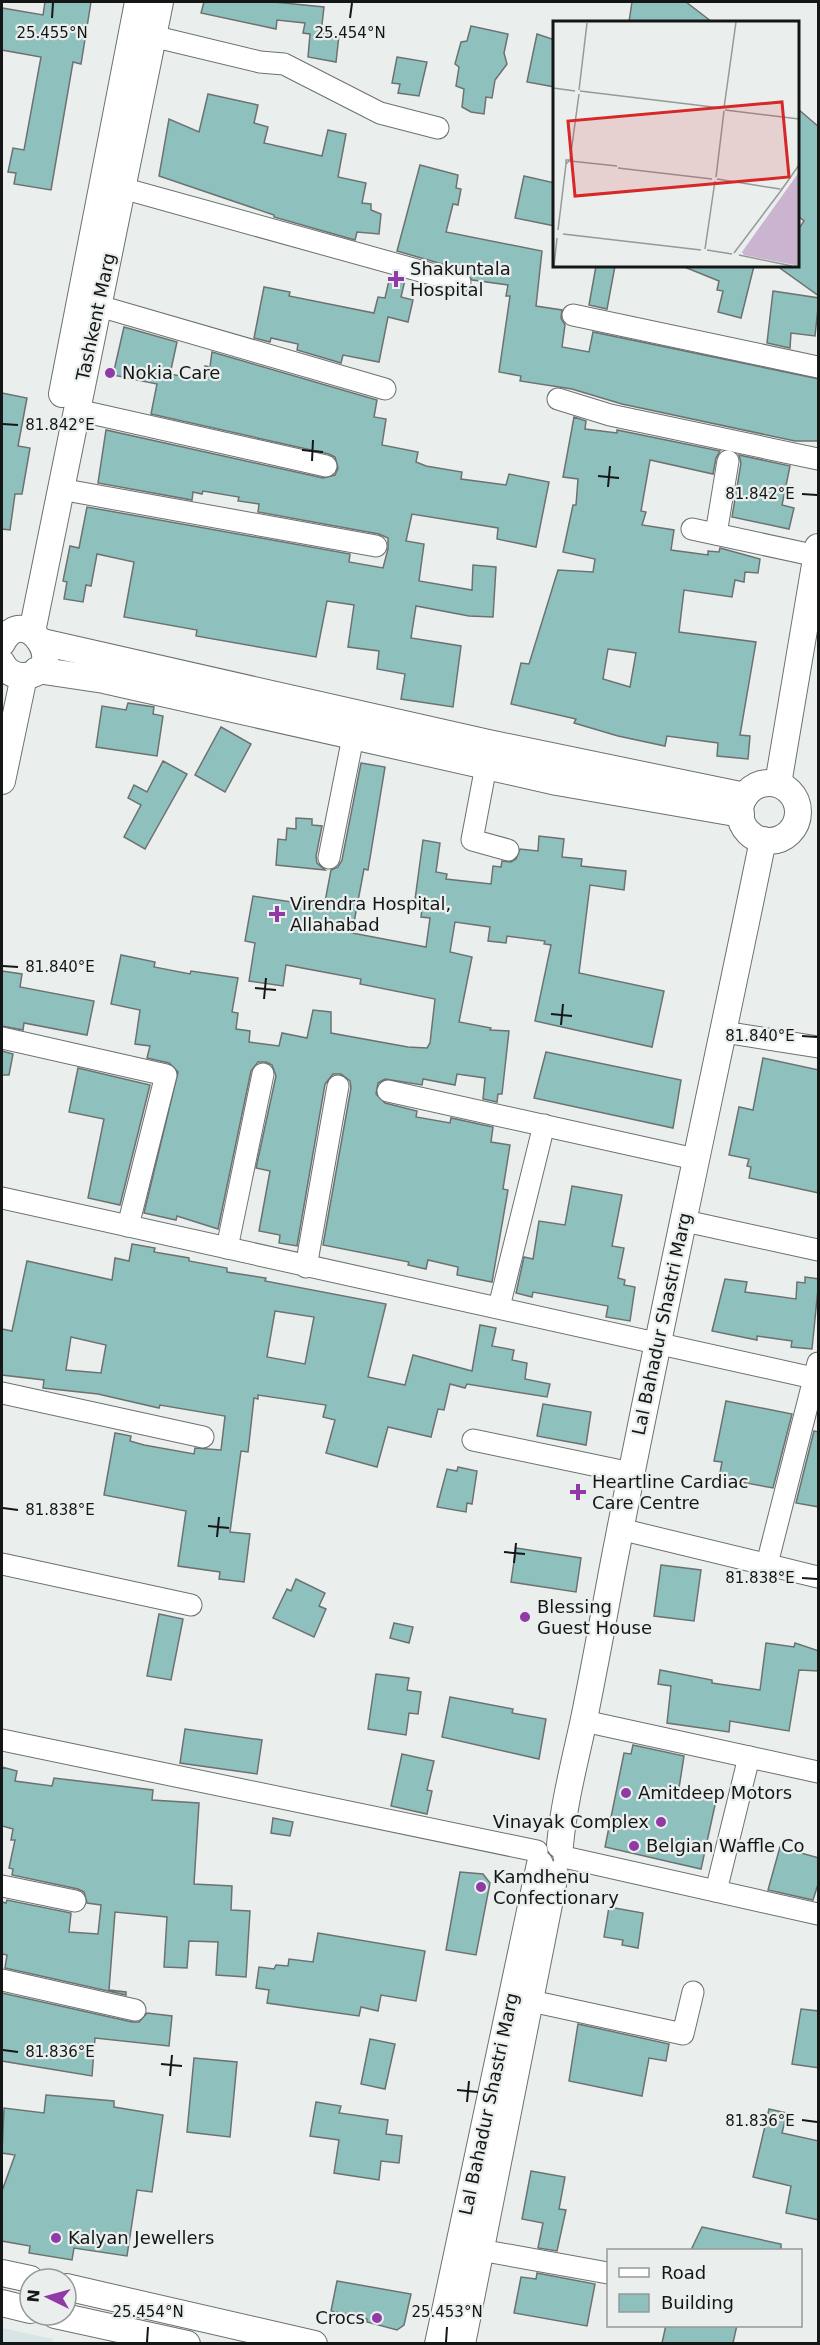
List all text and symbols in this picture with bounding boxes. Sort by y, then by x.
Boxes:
inset map [553,21,799,267]
text: 25.455°N [16,24,88,42]
text: 25.454°N [314,24,386,42]
street label: Tashkent Marg [72,251,119,384]
place label: Shakuntala Hospital [410,258,511,300]
marker: Shakuntala Hospital [387,270,405,288]
place label: Nokia Care [122,362,220,383]
marker: Nokia Care [103,366,117,380]
text: 81.842°E [25,416,95,434]
text: 81.842°E [725,485,795,503]
place label: Virendra Hospital, Allahabad [290,893,451,935]
marker: Virendra Hospital, Allahabad [268,905,286,923]
text: 81.840°E [25,958,95,976]
text: 81.840°E [725,1027,795,1045]
street label: Lal Bahadur Shastri Marg [628,1211,695,1437]
place label: Heartline Cardiac Care Centre [592,1471,748,1513]
marker: Heartline Cardiac Care Centre [569,1483,587,1501]
text: 81.838°E [25,1501,95,1519]
text: 81.838°E [725,1569,795,1587]
place label: Blessing Guest House [537,1596,652,1638]
marker: Blessing Guest House [518,1610,532,1624]
place label: Amitdeep Motors [638,1782,792,1803]
marker: Amitdeep Motors [619,1786,633,1800]
place label: Vinayak Complex [493,1811,649,1832]
marker: Vinayak Complex [654,1815,668,1829]
place label: Belgian Waffle Co [646,1835,804,1856]
marker: Belgian Waffle Co [627,1839,641,1853]
place label: Kamdhenu Confectionary [493,1866,619,1908]
marker: Kamdhenu Confectionary [474,1880,488,1894]
street label: Lal Bahadur Shastri Marg [455,1991,522,2217]
text: 81.836°E [25,2043,95,2061]
text: 81.836°E [725,2112,795,2130]
place label: Kalyan Jewellers [68,2227,214,2248]
marker: Kalyan Jewellers [49,2231,63,2245]
legend [607,2249,802,2327]
text: Road [661,2262,706,2283]
north arrow [18,2267,78,2327]
text: N [24,2288,44,2303]
text: Building [661,2292,734,2313]
text: 25.454°N [112,2303,184,2321]
text: 25.453°N [411,2303,483,2321]
place label: Crocs [315,2307,365,2328]
marker: Crocs [370,2311,384,2325]

